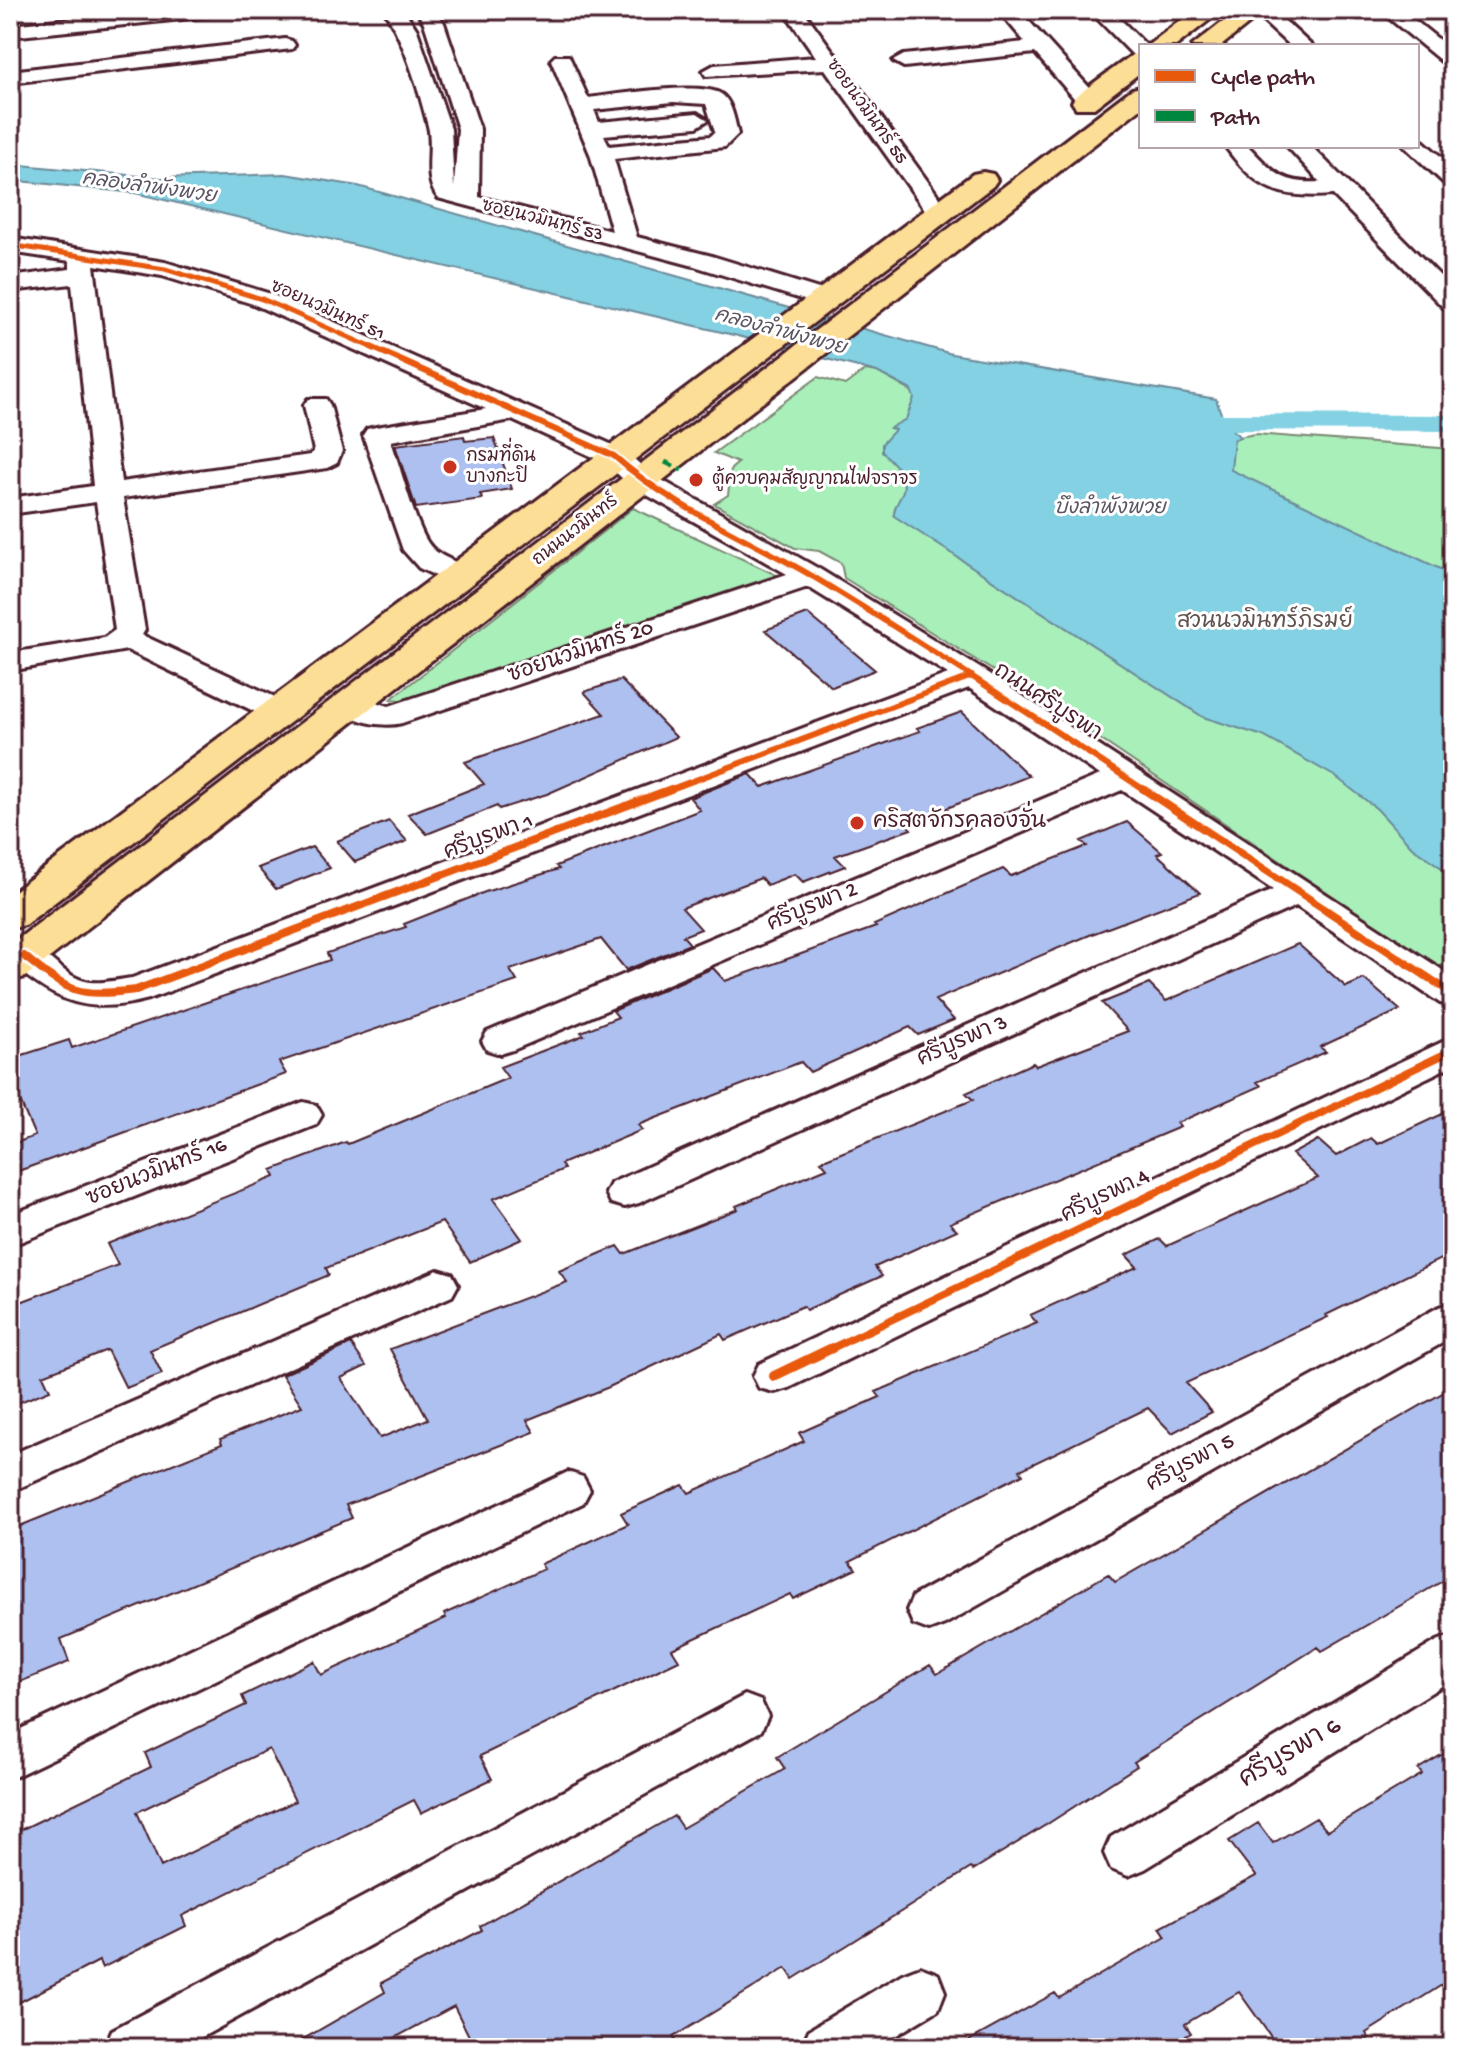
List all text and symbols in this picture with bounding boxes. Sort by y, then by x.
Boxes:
legend [1139,44,1419,148]
street label: ซอยนวมินทร์ 55 [821,52,915,169]
text: Cycle path [1211,65,1315,94]
text: Path [1210,105,1260,134]
water label: คลองลำพังพวย [81,164,220,210]
street label: ซอยนวมินทร์ 53 [479,191,606,246]
street label: ซอยนวมินทร์ 51 [267,272,389,346]
water label: คลองลำพังพวย [712,301,851,362]
place label: กรมที่ดิน บางกะปิ [466,437,536,489]
marker: กรมที่ดิน บางกะปิ [441,458,459,476]
place label: ตู้ควบคุมสัญญาณไฟจราจร [712,465,918,492]
marker: ตู้ควบคุมสัญญาณไฟจราจร [687,471,705,489]
street label: ถนนนวมินทร์ [526,487,624,571]
water label: บึงลำพังพวย [1054,494,1168,521]
park label: สวนนวมินทร์ภิรมย์ [1177,605,1353,636]
street label: ซอยนวมินทร์ 20 [503,611,657,690]
street label: ถนนศรีบูรพา [988,655,1108,748]
place label: คริสตจักรคลองจั่น [873,800,1047,836]
street label: ศรีบูรพา 1 [439,805,537,867]
marker: คริสตจักรคลองจั่น [848,814,866,832]
street label: ศรีบูรพา 2 [762,874,862,939]
street label: ศรีบูรพา 3 [912,1007,1012,1073]
street label: ซอยนวมินทร์ 16 [81,1128,232,1213]
street label: ศรีบูรพา 4 [1056,1161,1155,1230]
street label: ศรีบูรพา 5 [1141,1426,1239,1499]
street label: ศรีบูรพา 6 [1233,1709,1348,1796]

